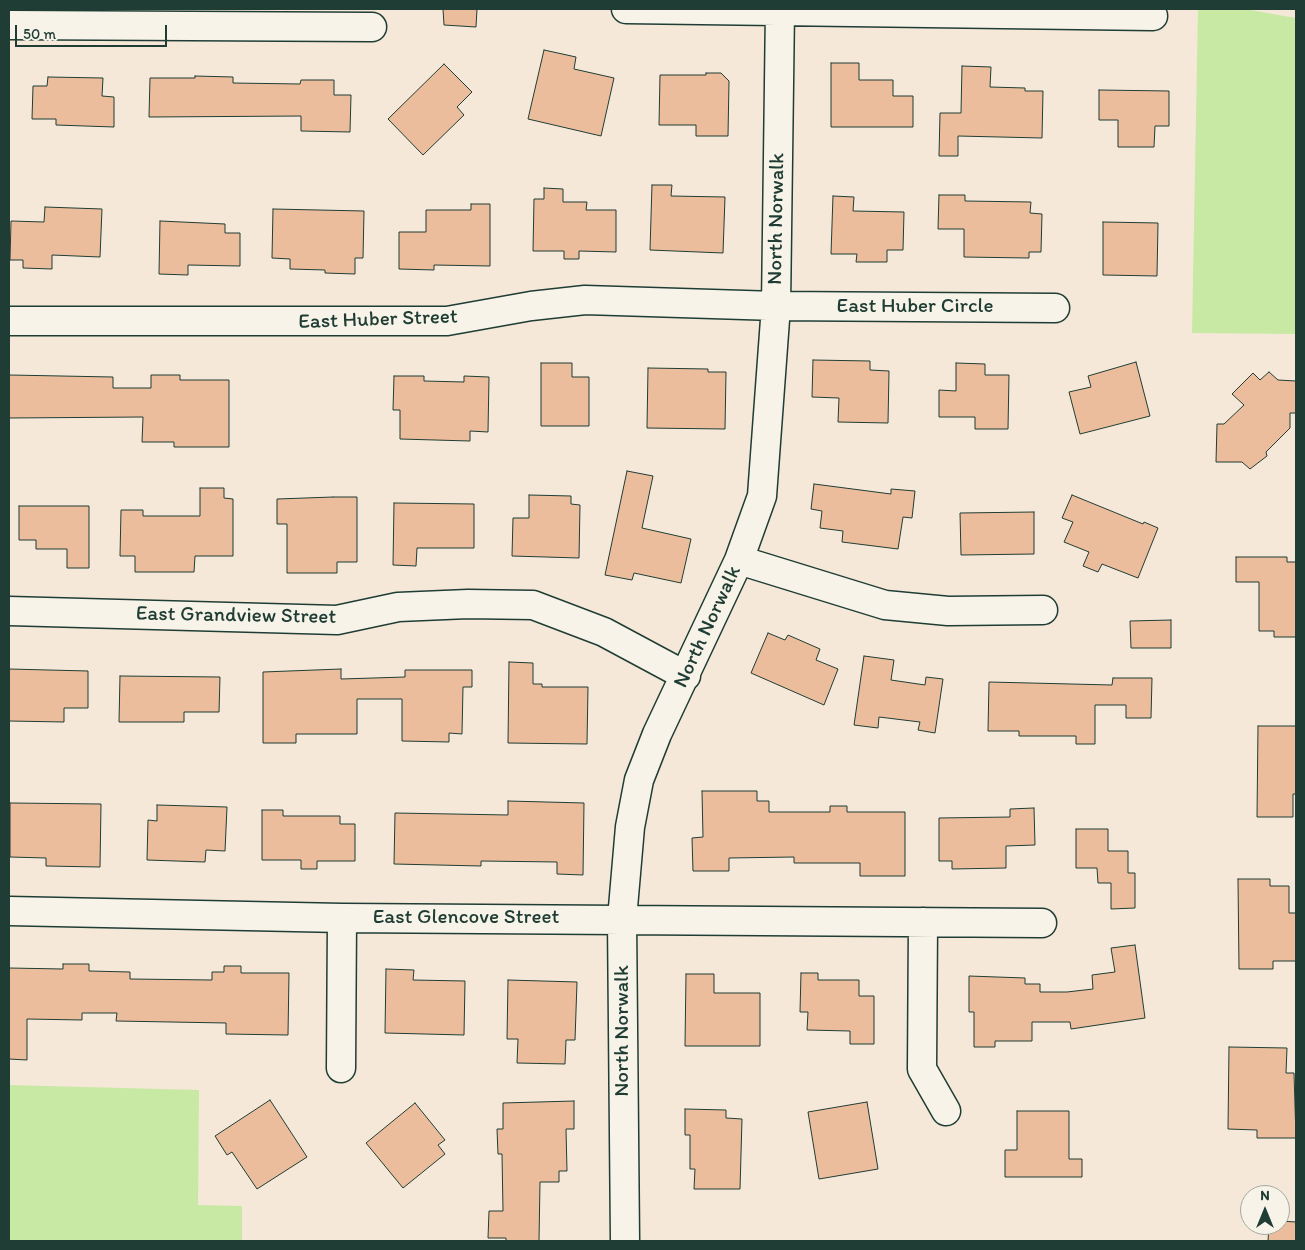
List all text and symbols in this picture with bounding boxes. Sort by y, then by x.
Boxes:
scale bar [18,15,170,47]
text: 50 m [23,25,56,43]
street label: North Norwalk [763,153,791,285]
street label: East Huber Circle [837,294,993,320]
street label: East Huber Street [298,305,458,335]
street label: North Norwalk [669,562,747,692]
street label: East Grandview Street [135,602,337,630]
street label: East Glencove Street [373,905,559,931]
street label: North Norwalk [610,965,636,1097]
north arrow [1240,1185,1290,1235]
text: N [1260,1187,1270,1204]

